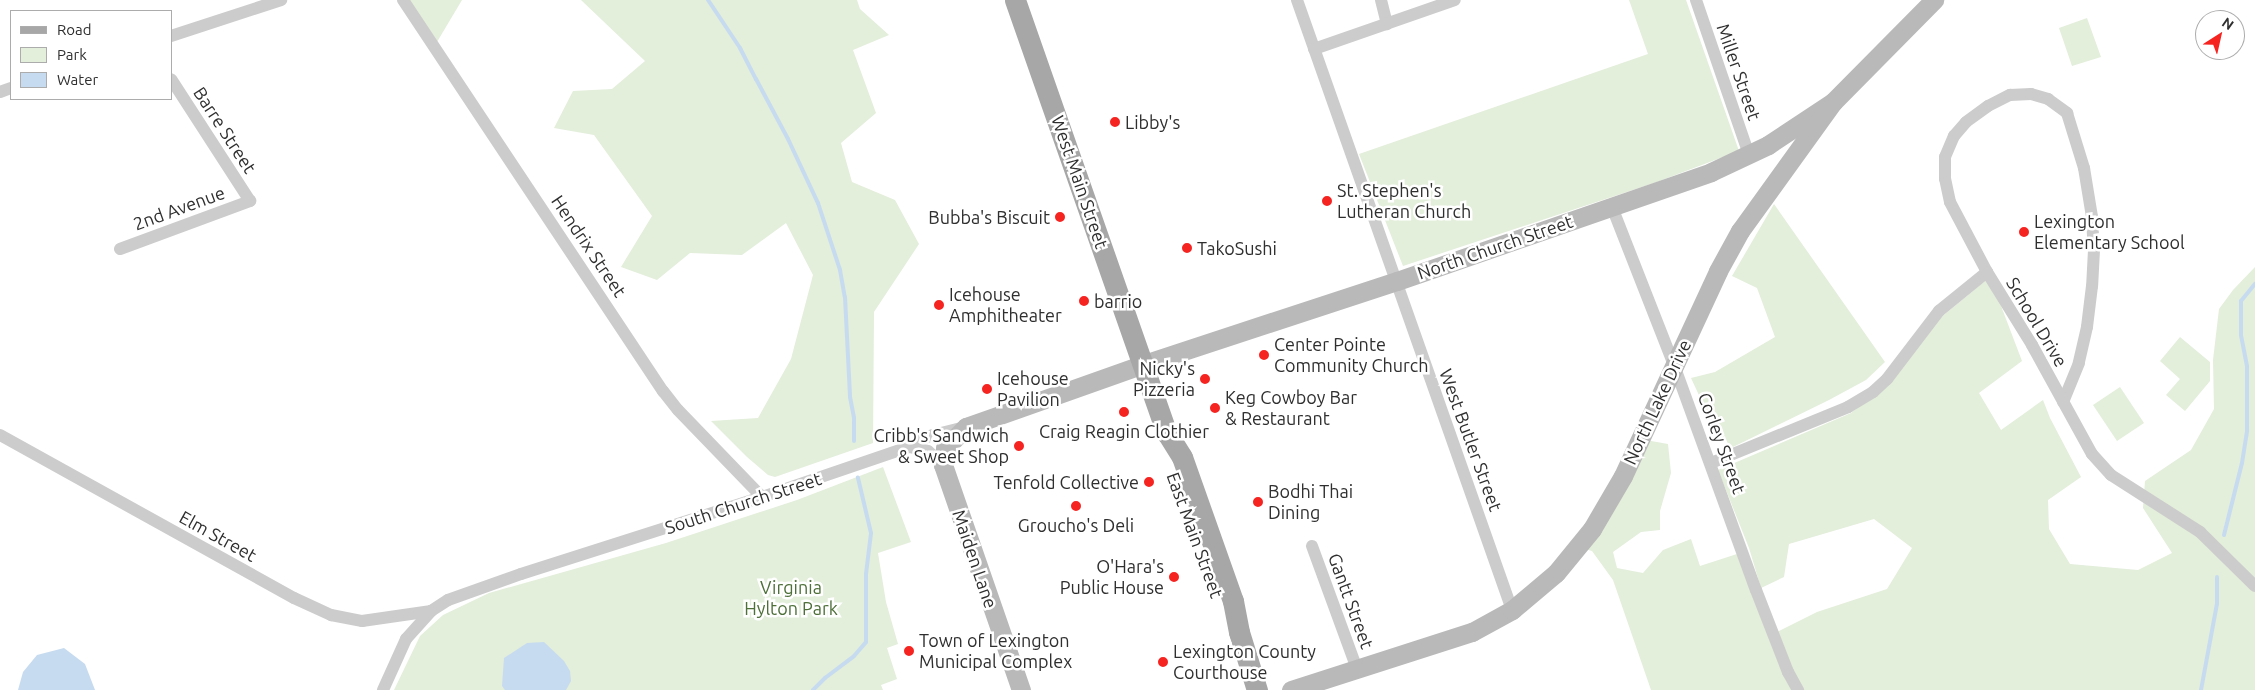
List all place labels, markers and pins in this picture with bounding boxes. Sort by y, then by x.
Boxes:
place label: Libby's [1125,111,1180,133]
marker: Libby's [1109,116,1121,128]
place label: St. Stephen's Lutheran Church [1337,180,1471,222]
marker: St. Stephen's Lutheran Church [1321,195,1333,207]
place label: Bubba's Biscuit [928,206,1050,228]
marker: Bubba's Biscuit [1054,211,1066,223]
place label: Lexington Elementary School [2034,211,2185,253]
marker: Lexington Elementary School [2018,226,2030,238]
place label: TakoSushi [1197,237,1277,259]
marker: TakoSushi [1181,242,1193,254]
place label: Icehouse Amphitheater [949,284,1062,326]
place label: barrio [1094,290,1142,312]
marker: barrio [1078,295,1090,307]
marker: Icehouse Amphitheater [933,299,945,311]
place label: Center Pointe Community Church [1274,334,1428,376]
marker: Center Pointe Community Church [1258,349,1270,361]
place label: Nicky's Pizzeria [1133,358,1195,400]
place label: Icehouse Pavilion [997,368,1069,410]
marker: Nicky's Pizzeria [1199,373,1211,385]
marker: Icehouse Pavilion [981,383,993,395]
place label: Keg Cowboy Bar & Restaurant [1225,387,1357,429]
marker: Keg Cowboy Bar & Restaurant [1209,402,1221,414]
marker: Craig Reagin Clothier [1118,406,1130,418]
place label: Craig Reagin Clothier [1039,420,1209,442]
place label: Cribb's Sandwich & Sweet Shop [873,425,1009,468]
marker: Cribb's Sandwich & Sweet Shop [1013,440,1025,452]
place label: Tenfold Collective [994,471,1139,493]
marker: Tenfold Collective [1143,476,1155,488]
place label: Bodhi Thai Dining [1268,481,1353,524]
marker: Bodhi Thai Dining [1252,496,1264,508]
marker: Groucho's Deli [1070,500,1082,512]
place label: Groucho's Deli [1018,514,1134,536]
place label: O'Hara's Public House [1060,556,1164,598]
marker: O'Hara's Public House [1168,571,1180,583]
place label: Town of Lexington Municipal Complex [919,630,1072,672]
place label: Lexington County Courthouse [1173,641,1316,684]
marker: Town of Lexington Municipal Complex [903,645,915,657]
marker: Lexington County Courthouse [1157,656,1169,668]

